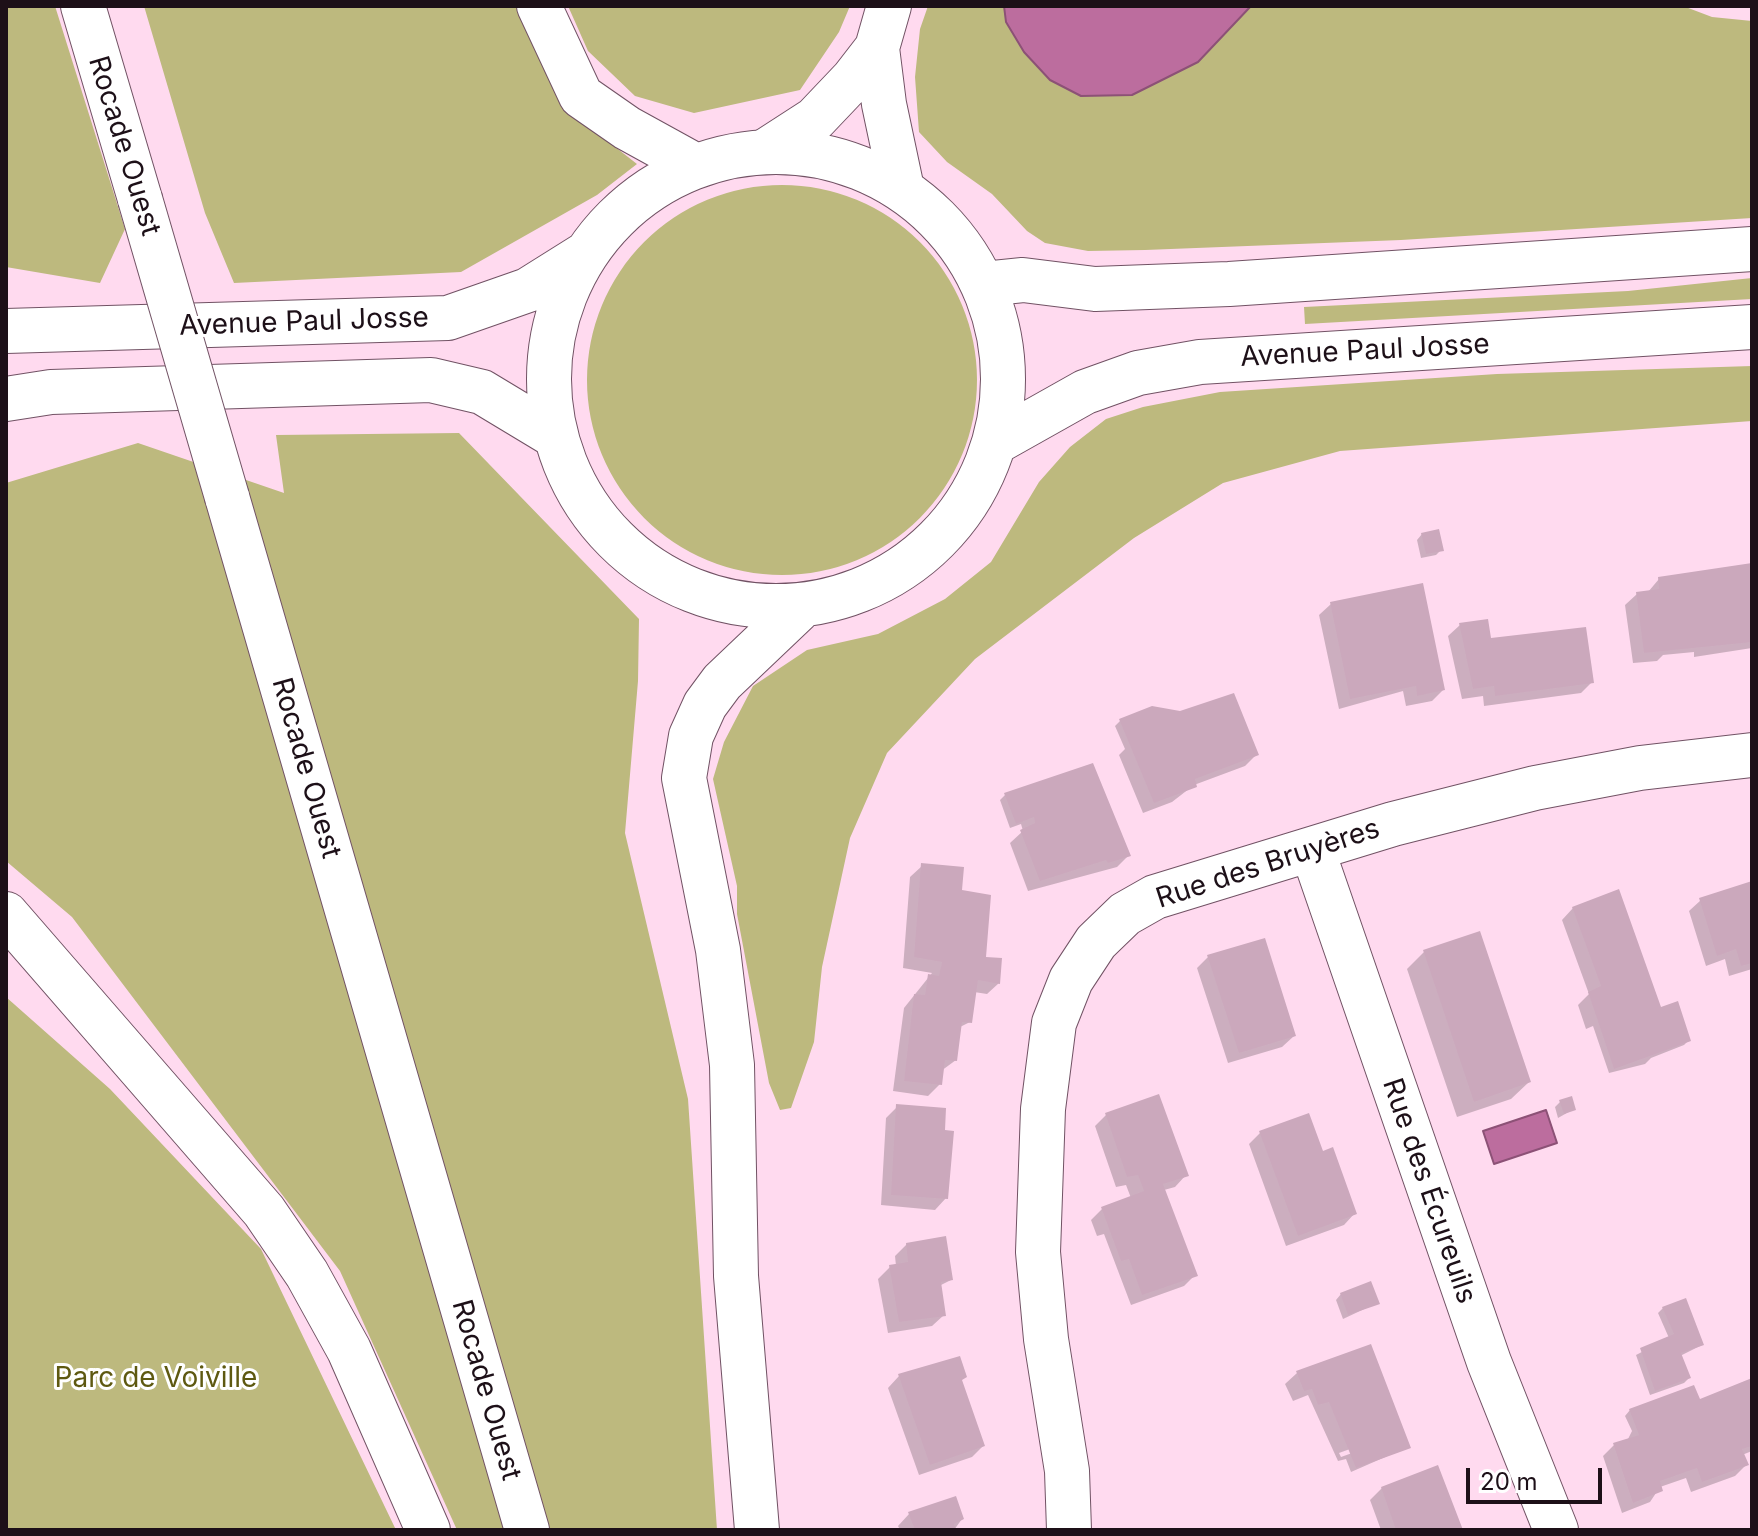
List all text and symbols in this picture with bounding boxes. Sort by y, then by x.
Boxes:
street label: Rocade Ouest [81,52,167,240]
street label: Avenue Paul Josse [179,301,429,343]
street label: Avenue Paul Josse [1239,328,1491,374]
street label: Rocade Ouest [264,674,348,862]
street label: Rue des Bruyères [1152,812,1384,916]
street label: Rue des Écureuils [1375,1074,1483,1308]
street label: Rocade Ouest [444,1296,528,1484]
park label: Parc de Voiville [55,1362,257,1396]
scale bar [1470,1452,1606,1502]
text: 20 m [1480,1467,1538,1496]

